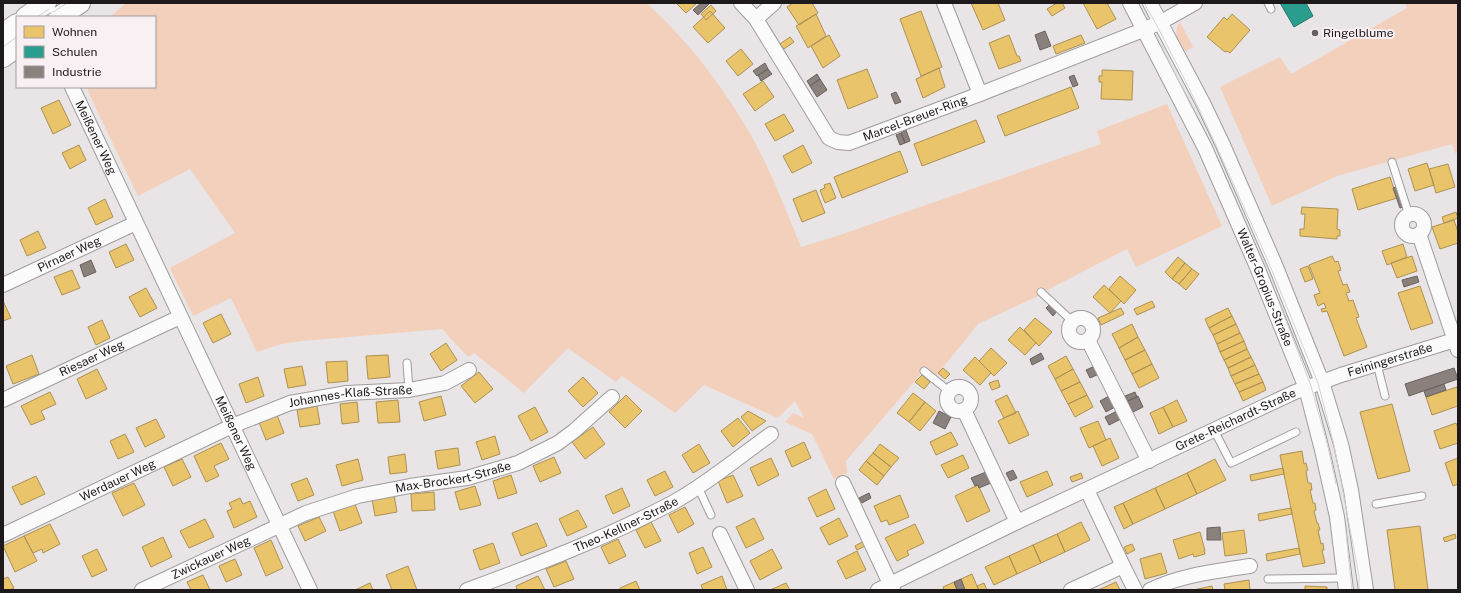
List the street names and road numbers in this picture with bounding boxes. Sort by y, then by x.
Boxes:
street label: Marcel-Breuer-Ring [861,92,969,144]
street label: Meißener Weg [72,98,120,177]
street label: Walter-Gropius-Straße [1234,226,1295,349]
street label: Pirnaer Weg [35,233,103,275]
street label: Riesaer Weg [57,337,126,380]
street label: Feiningerstraße [1346,340,1434,380]
street label: Johannes-Klaß-Straße [288,383,413,410]
street label: Grete-Reichardt-Straße [1173,386,1298,454]
street label: Meißener Weg [212,394,259,473]
street label: Werdauer Weg [77,456,158,504]
street label: Max-Brockert-Straße [394,458,513,496]
street label: Theo-Kellner-Straße [572,494,681,555]
street label: Zwickauer Weg [169,533,253,582]

